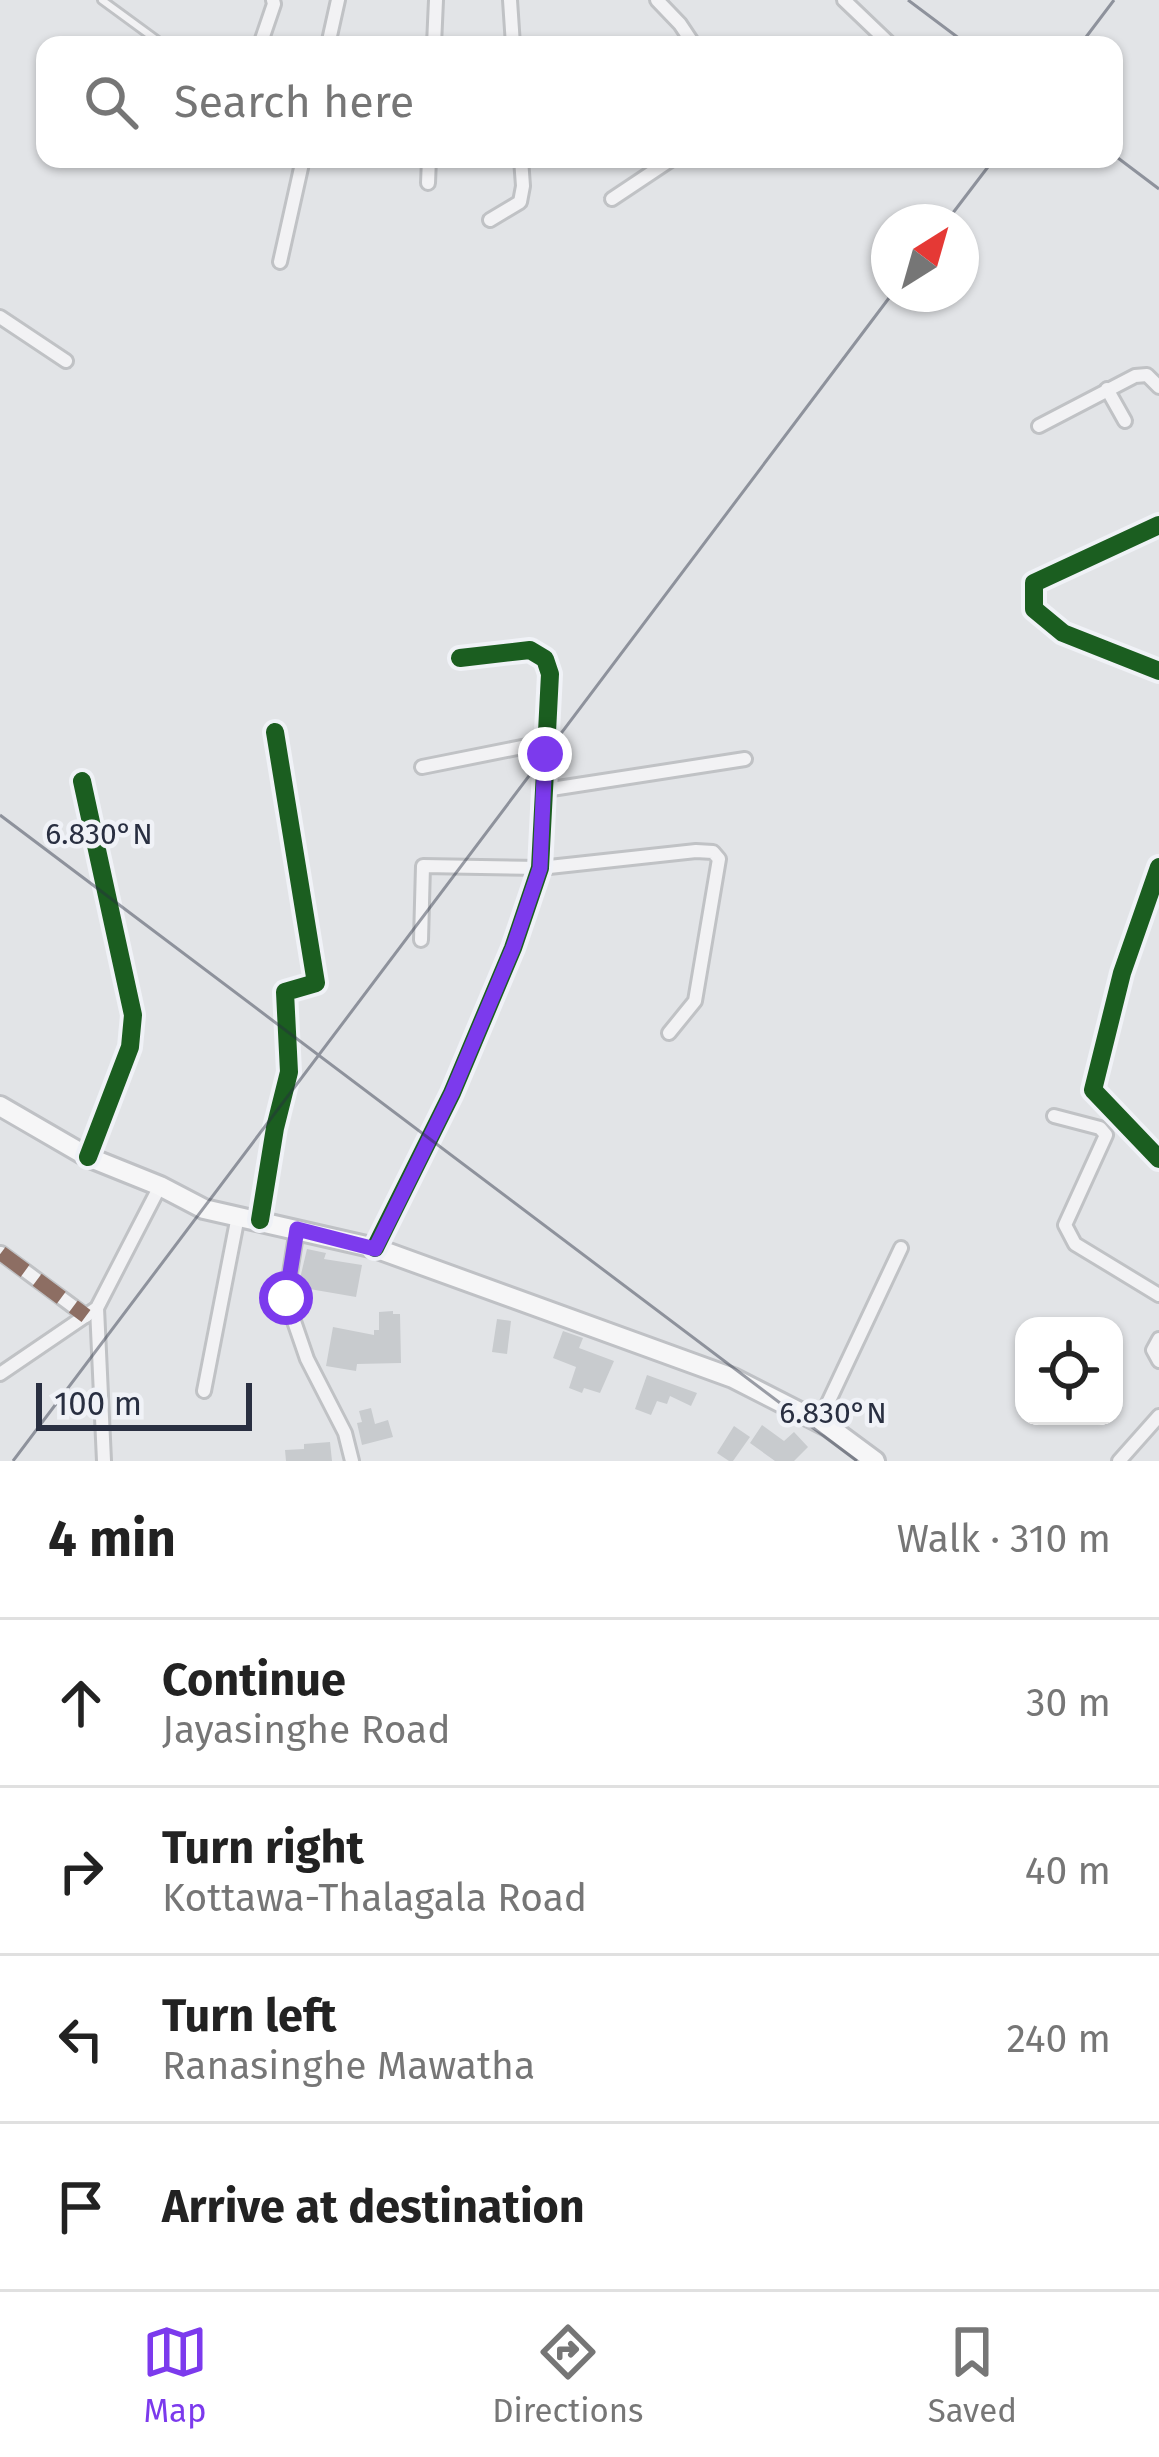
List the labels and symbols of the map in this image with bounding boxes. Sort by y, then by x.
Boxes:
north arrow [871,204,979,312]
route end [518,727,572,781]
text: 6.830°N [45,816,153,852]
route start [259,1271,313,1325]
scale bar [36,1377,252,1430]
text: 6.830°N [779,1395,887,1431]

